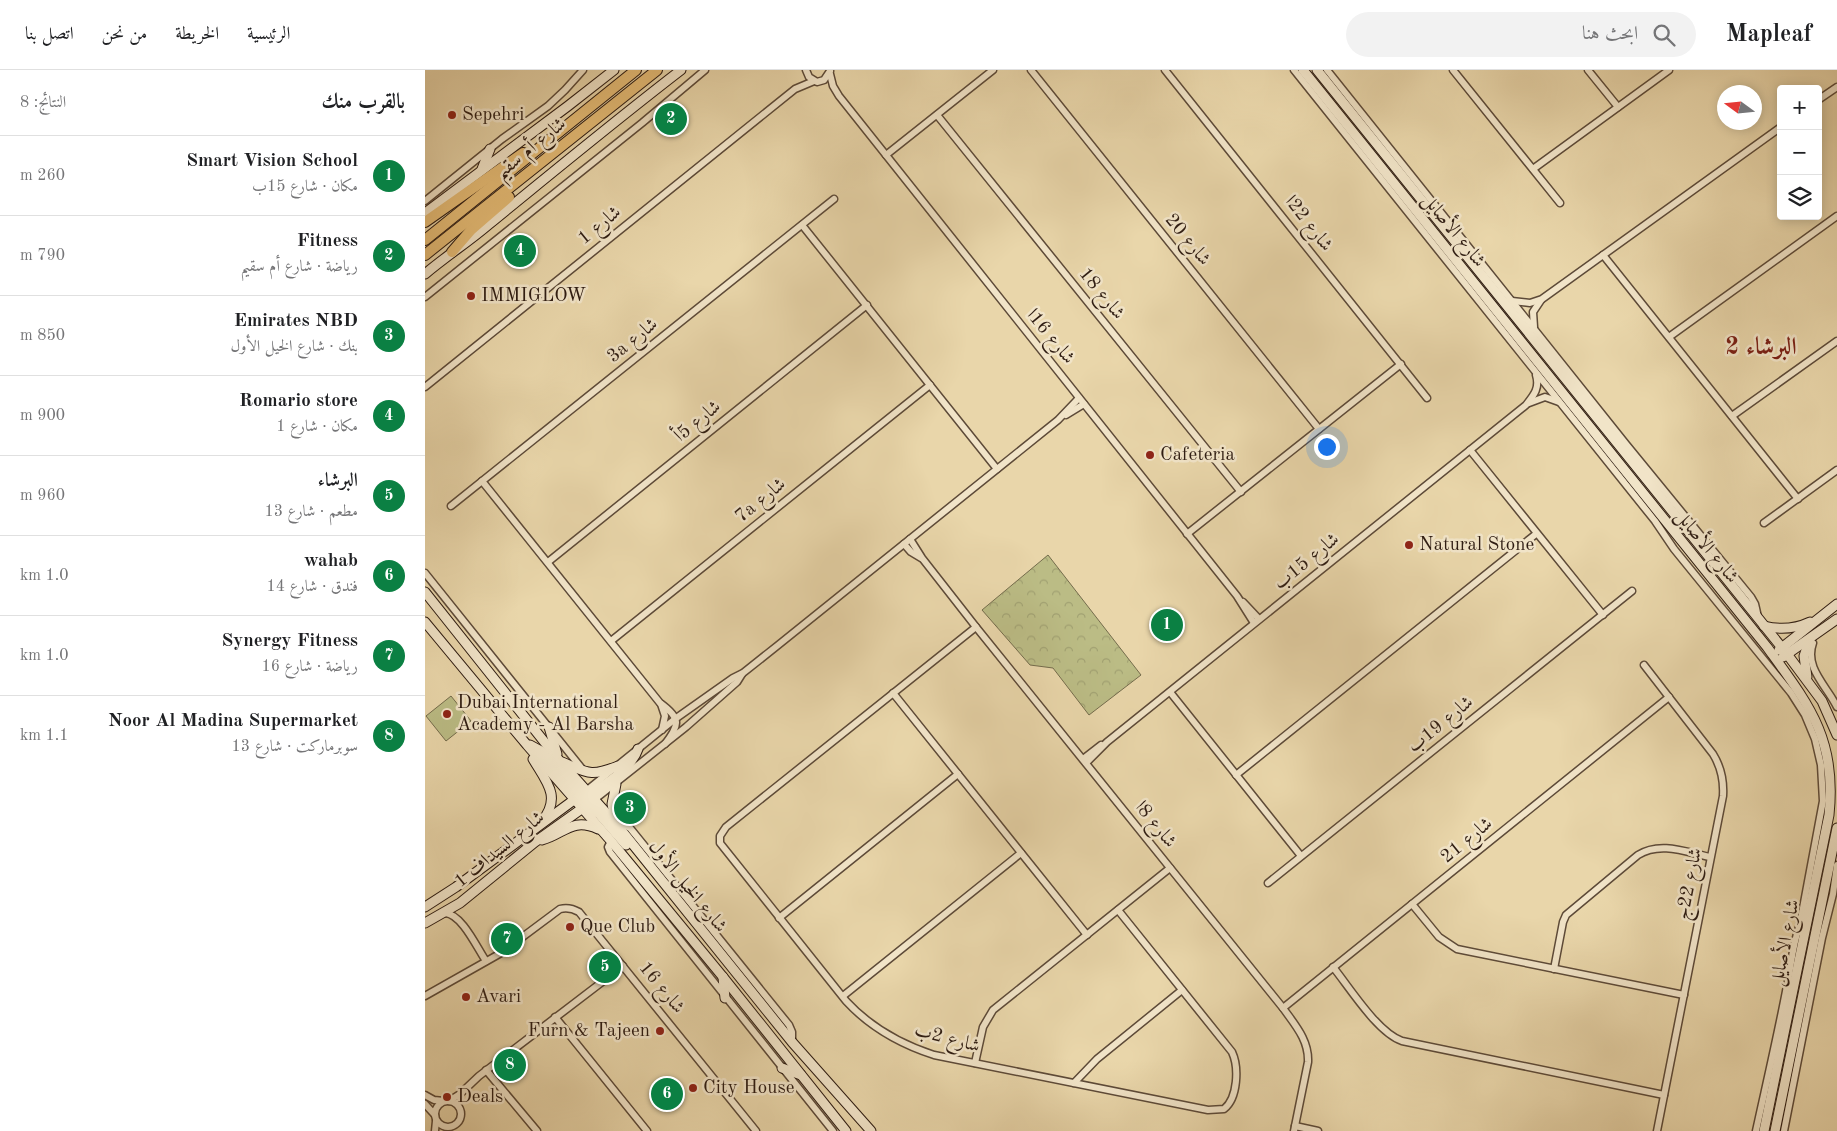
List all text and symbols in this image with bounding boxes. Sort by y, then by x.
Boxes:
search box [1346,12,1696,57]
icon: search [1650,21,1678,49]
text: Mapleaf [1726,23,1812,47]
text: اتصل بنا [25,25,74,43]
text: من نحن [102,25,147,43]
text: الخريطة [175,25,219,43]
text: الرئيسية [247,25,290,43]
text: ابحث هنا [1582,25,1638,44]
north arrow [1717,85,1762,130]
map controls [1777,85,1822,220]
button: + [1777,85,1822,130]
text: بالقرب منك [322,92,405,113]
text: النتائج: 8 [20,95,66,111]
pin: 2 [655,100,687,138]
place label: Sepehri [462,106,524,125]
marker: Sepehri [446,109,458,121]
street label: شارع أم سقيم [489,111,575,189]
button: − [1777,130,1822,175]
text: Smart Vision School [186,152,358,171]
text: 260 m [20,168,65,184]
text: 1 [384,168,394,184]
button: layers [1777,175,1822,220]
text: مكان · شارع 15ب [252,179,358,195]
street label: شارع الأصايل [1415,187,1493,274]
street label: شارع 22ا [1278,193,1335,258]
street label: شارع 1 [575,203,628,252]
street label: شارع 20 [1158,211,1213,272]
text: Fitness [297,232,358,251]
pin: 4 [504,232,536,270]
text: 790 m [20,248,65,264]
text: 2 [384,248,394,264]
text: رياضة · شارع أم سقيم [240,259,358,275]
street label: شارع 18 [1072,265,1127,326]
place label: IMMIGLOW [481,287,586,306]
marker: IMMIGLOW [465,290,477,302]
street label: شارع 16ا [1019,306,1078,371]
text: Emirates NBD [234,312,358,331]
street label: 3a شارع [604,315,664,370]
text: 850 m [20,328,65,344]
text: 3 [384,328,394,344]
district label: البرشاء 2 [1725,335,1797,361]
text: بنك · شارع الخيل الأول [230,339,358,355]
text: Romario store [239,392,358,411]
street label: شارع 5أ [668,394,727,449]
text: 900 m [20,408,65,424]
text: 4 [384,408,394,424]
text: مكان · شارع 1 [276,419,358,435]
your location [1314,434,1340,460]
place label: Cafeteria [1160,446,1235,465]
marker: Cafeteria [1144,449,1156,461]
text: البرشاء [318,472,358,491]
street label: 7a شارع [732,475,792,530]
text: 960 m [20,488,65,504]
text: 5 [384,488,394,504]
street label: شارع الأصايل [1668,503,1746,590]
text: مطعم · شارع 13 [264,504,358,520]
street label: شارع 15ب [1271,530,1346,597]
place label: Natural Stone [1419,536,1534,555]
marker: Natural Stone [1403,539,1415,551]
text: wahab [304,552,358,571]
text: 1.0 km [20,568,69,584]
text: 6 [384,568,394,584]
text: فندق · شارع 14 [267,579,358,595]
pin: 1 [1151,606,1183,644]
text: Synergy Fitness [222,632,358,651]
text: 1.0 km [20,648,69,664]
text: 7 [384,648,394,664]
text: رياضة · شارع 16 [261,659,358,675]
street label: شارع 19ب [1405,693,1480,760]
place label: Dubai International Academy - Al Barsha [457,694,635,735]
marker: Dubai International Academy - Al Barsha [441,708,453,720]
text: Noor Al Madina Supermarket [108,712,358,731]
text: 1.1 km [20,728,69,744]
text: 8 [384,728,394,744]
text: سوبرماركت · شارع 13 [232,739,358,755]
pin: 3 [614,789,646,827]
street label: شارع 8ا [1128,798,1179,854]
street label: شارع السيداف 1 [452,808,551,895]
street label: شارع 21 [1438,815,1499,870]
street label: شارع الخيل الأول [641,834,734,939]
street label: شارع 22ج [1674,846,1712,923]
street label: شارع الأصايل [1762,897,1808,989]
place label: Que Club [580,918,655,937]
pin: 7 [491,920,523,958]
marker: Que Club [564,921,576,933]
pin: 5 [589,948,621,986]
street label: شارع 16 [632,959,687,1020]
place label: Avari [476,988,521,1007]
marker: Avari [460,991,472,1003]
street label: شارع 2ب [911,1021,982,1061]
place label: Furn & Tajeen [528,1022,650,1041]
marker: Furn & Tajeen [654,1025,666,1037]
pin: 8 [494,1046,526,1084]
pin: 6 [651,1075,683,1113]
place label: City House [703,1079,794,1098]
marker: City House [687,1082,699,1094]
place label: Deals [457,1088,503,1107]
marker: Deals [441,1091,453,1103]

